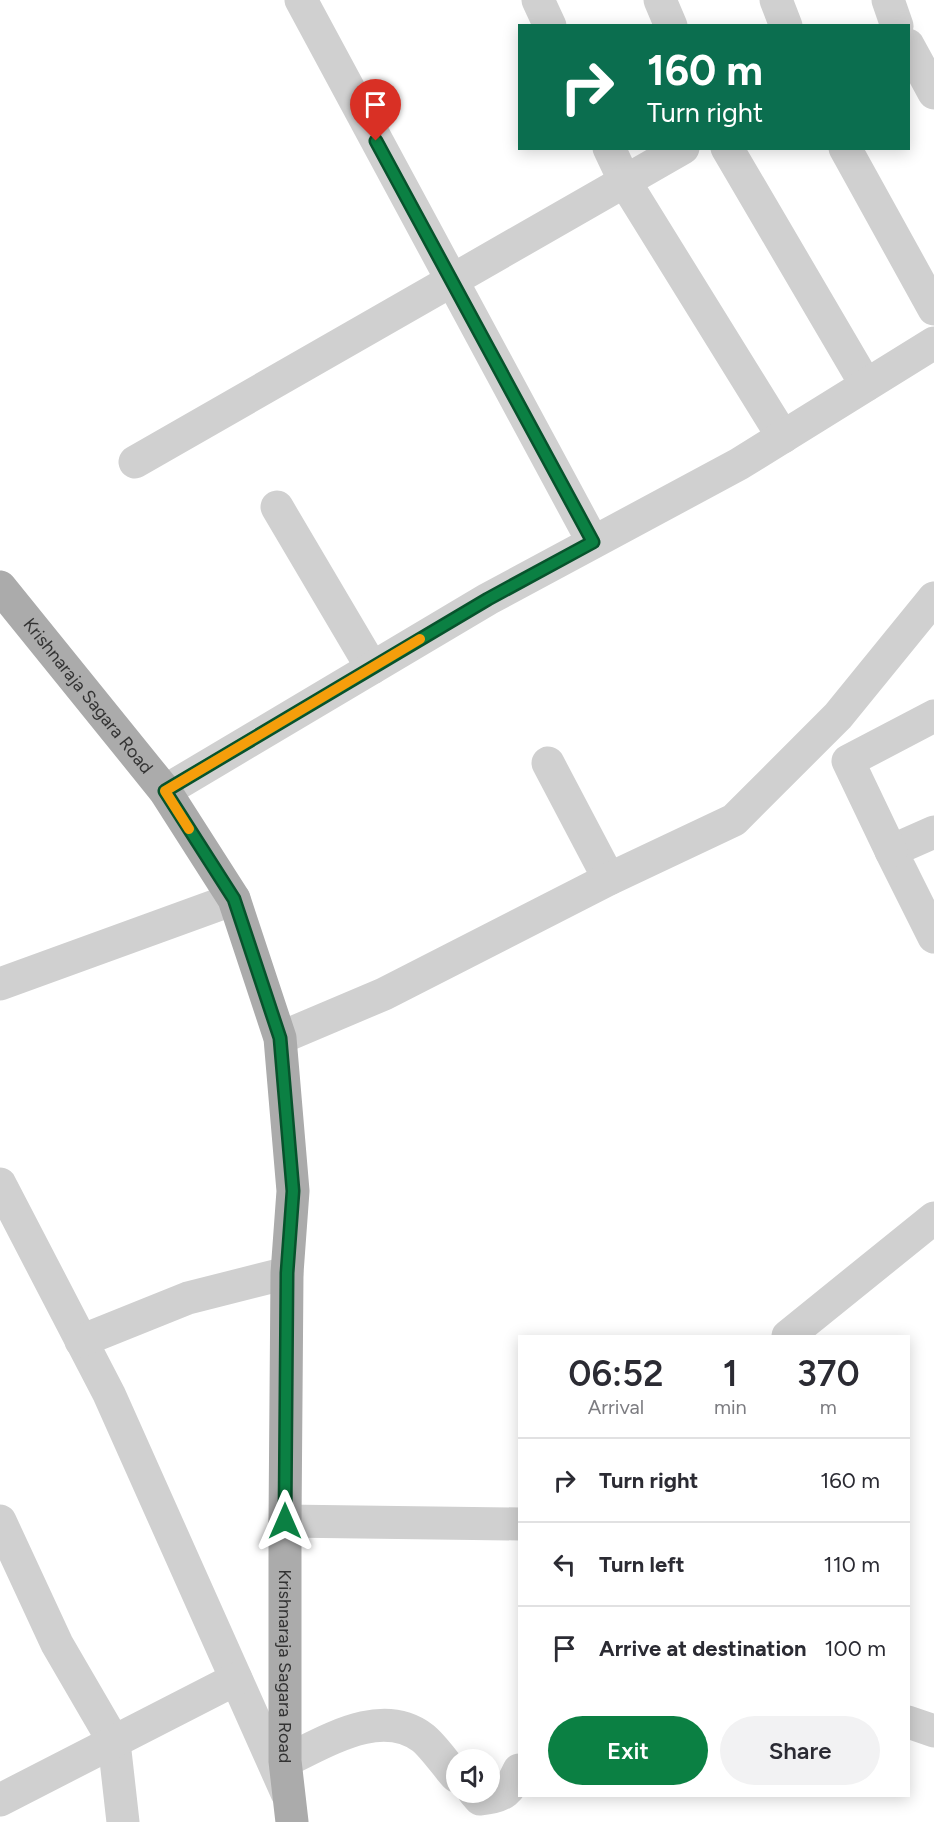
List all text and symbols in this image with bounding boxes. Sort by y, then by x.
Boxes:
text: 160 m [647,45,763,96]
icon: right [548,48,626,126]
pin [350,79,401,141]
icon: arrive [359,88,392,121]
text: Turn right [647,96,763,129]
street label: Krishnaraja Sagara Road [19,614,158,778]
text: 06:52 [568,1352,664,1395]
text: 1 [723,1352,738,1395]
text: 370 [797,1352,860,1395]
text: Arrival [588,1395,644,1419]
text: min [714,1395,747,1419]
text: m [820,1395,837,1419]
icon: right [548,1464,581,1497]
text: Turn right [599,1467,698,1494]
text: 160 m [820,1467,880,1494]
position arrow [253,1489,317,1553]
icon: left [548,1548,581,1581]
text: Turn left [599,1551,685,1578]
text: 110 m [824,1551,880,1578]
street label: Krishnaraja Sagara Road [274,1569,296,1763]
icon: arrive [548,1632,581,1665]
text: Arrive at destination [599,1635,807,1662]
text: 100 m [825,1635,886,1662]
button: Exit [548,1716,708,1785]
button: Share [720,1716,880,1785]
map controls [446,1749,500,1803]
button: sound [446,1749,500,1803]

